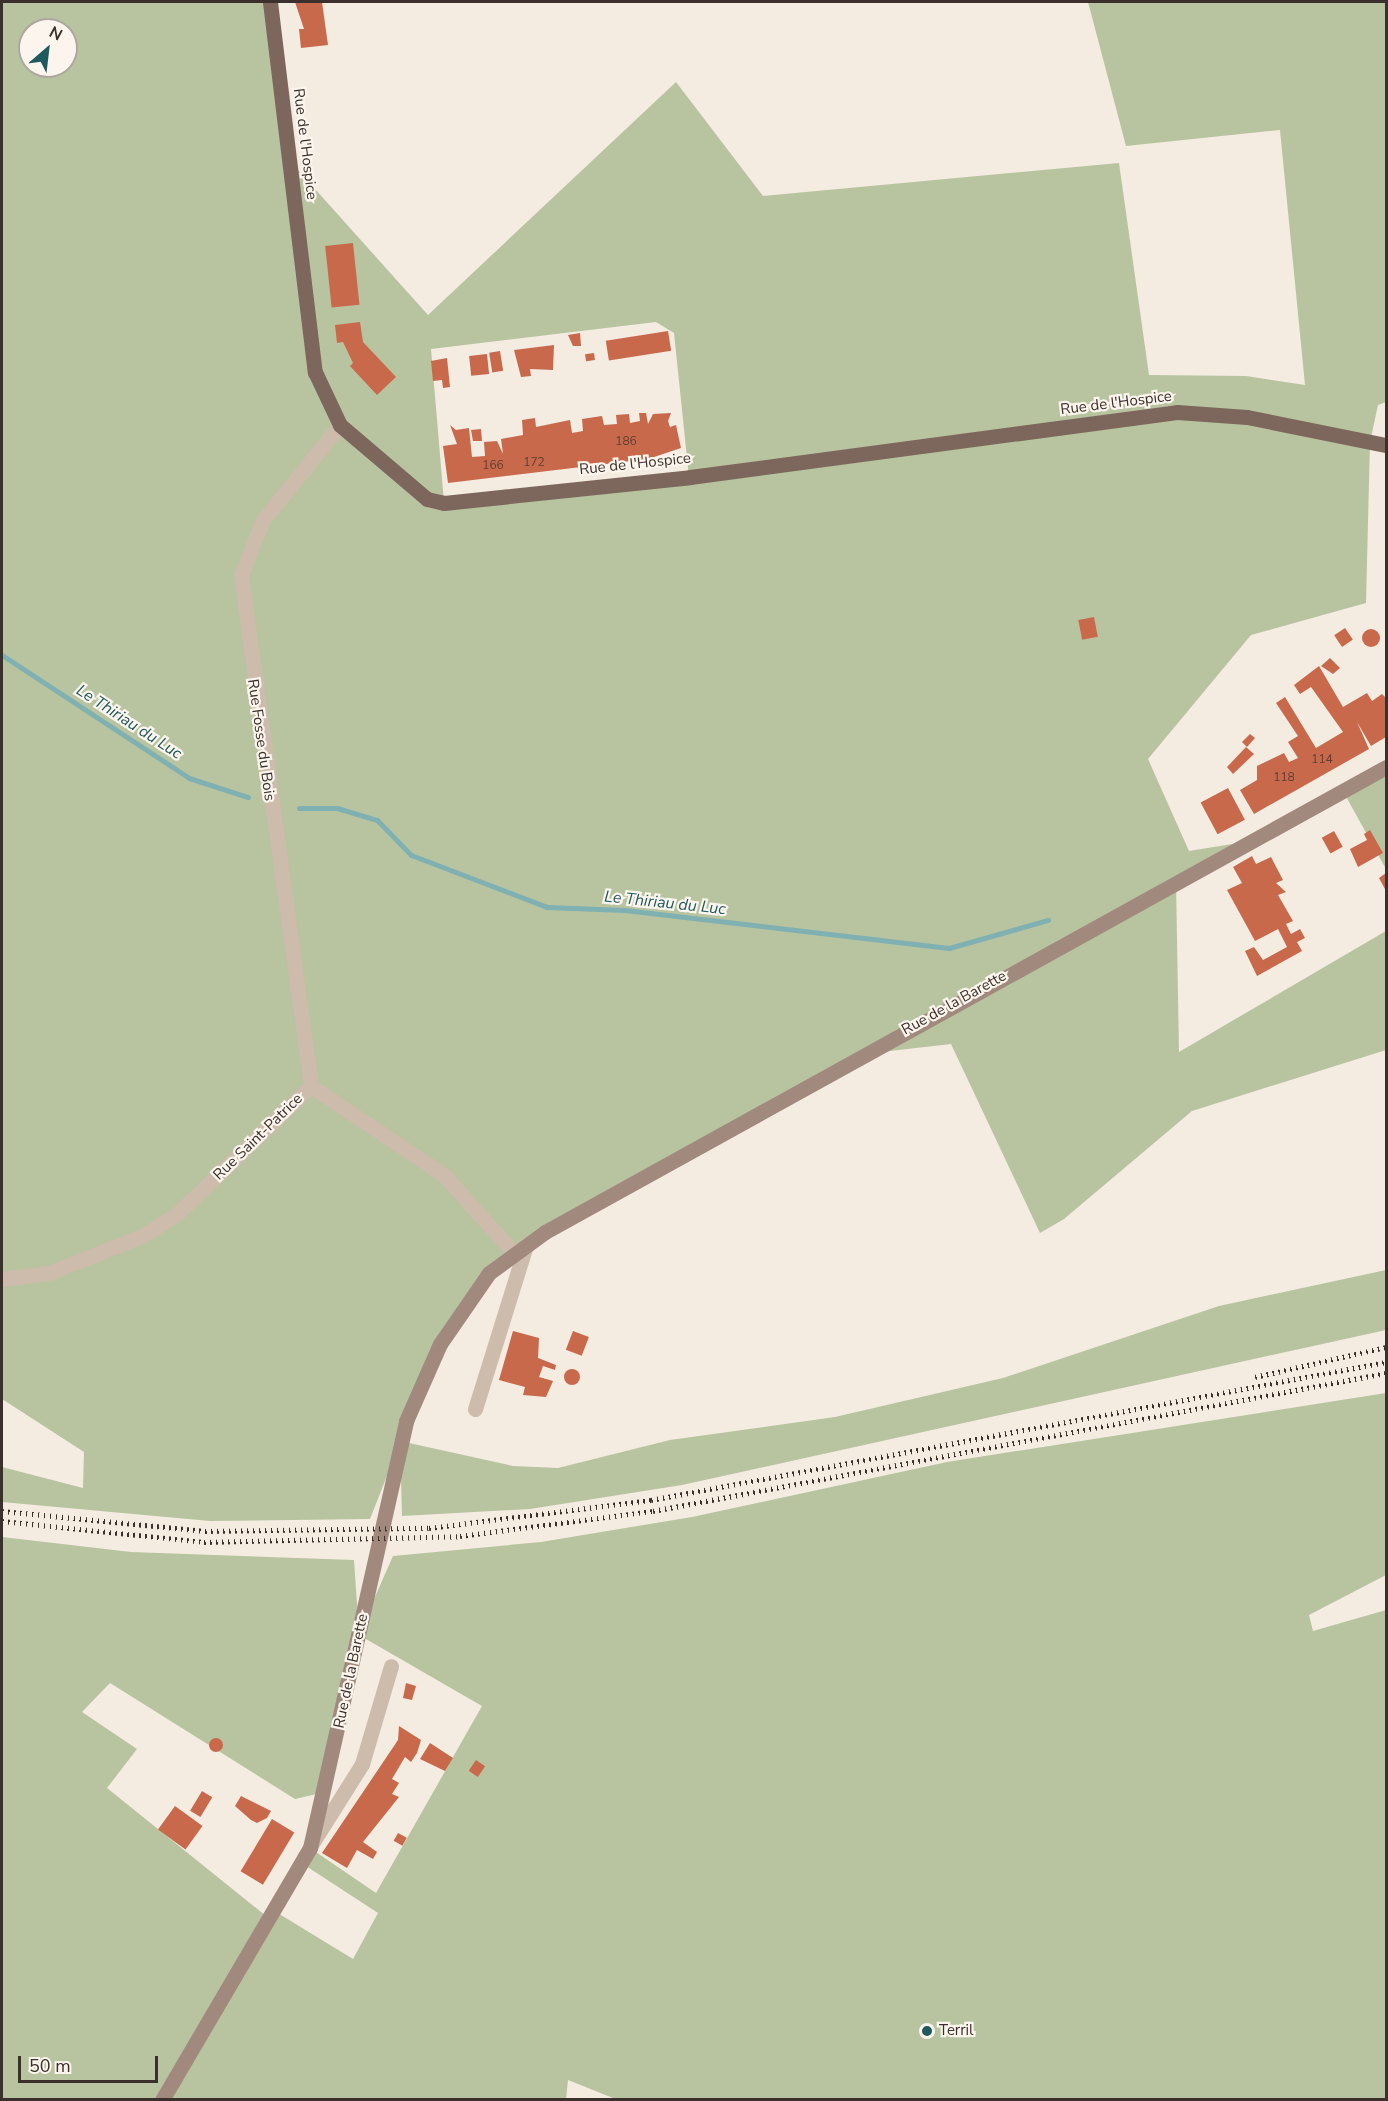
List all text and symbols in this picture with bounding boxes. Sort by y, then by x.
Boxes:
north arrow [18,18,78,78]
text: N [45,21,66,46]
street label: Rue de l'Hospice [289,87,321,201]
street label: Rue de l'Hospice [1059,387,1173,419]
house number: 186 [615,435,637,449]
street label: Rue de l'Hospice [578,449,692,479]
house number: 172 [523,456,545,470]
house number: 166 [482,459,504,473]
street label: Rue Fosse du Bois [244,678,278,802]
water label: Le Thiriau du Luc [73,681,185,763]
house number: 114 [1311,753,1333,767]
house number: 118 [1273,771,1295,785]
water label: Le Thiriau du Luc [603,887,727,919]
street label: Rue de la Barette [899,967,1009,1039]
street label: Rue Saint-Patrice [210,1090,306,1184]
street label: Rue de la Barette [330,1612,372,1730]
place label: Terril [939,2022,974,2040]
marker: Terril [920,2024,934,2038]
scale bar [21,2044,160,2082]
text: 50 m [29,2054,71,2078]

